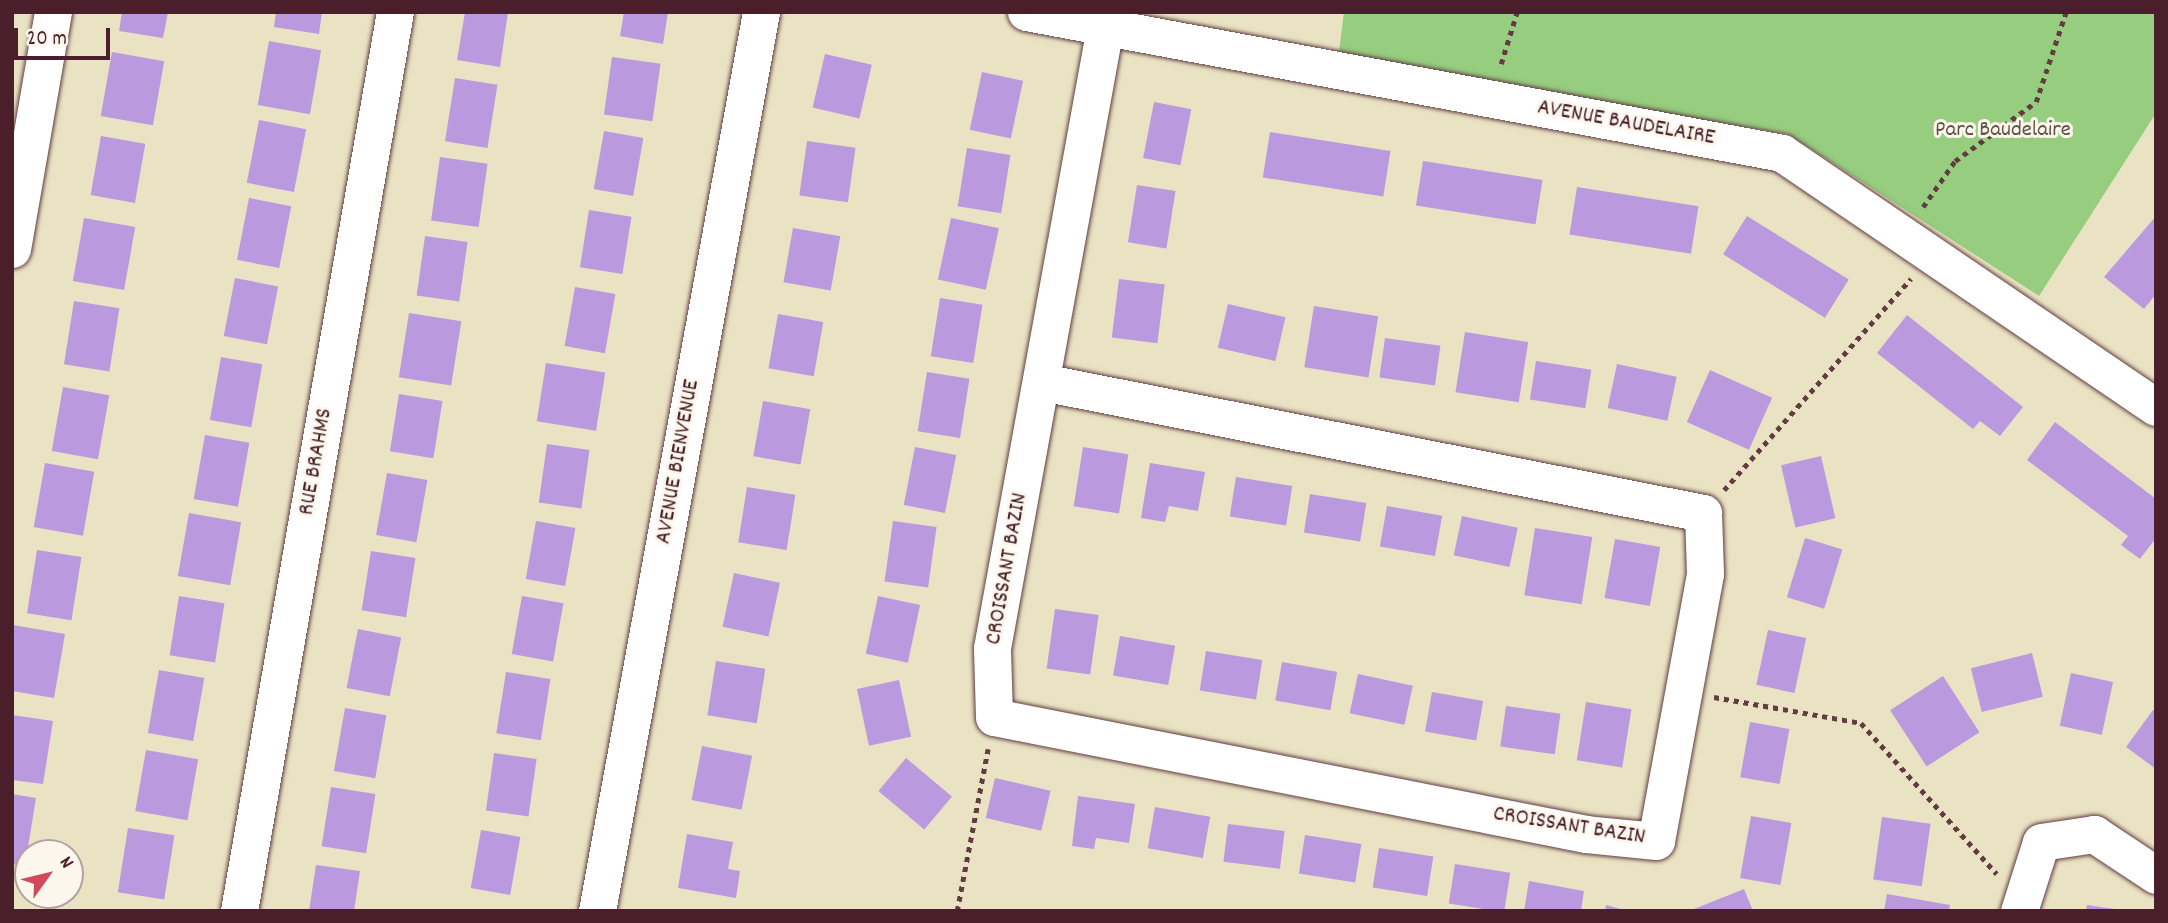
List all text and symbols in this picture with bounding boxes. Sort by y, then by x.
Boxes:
scale bar [18,14,114,58]
text: 20 m [27,25,67,55]
street label: AVENUE BAUDELAIRE [1535,95,1717,153]
park label: Parc Baudelaire [1935,117,2071,145]
street label: AVENUE BIENVENUE [651,378,707,546]
street label: RUE BRAHMS [294,406,340,518]
street label: CROISSANT BAZIN [981,491,1035,647]
street label: CROISSANT BAZIN [1491,801,1647,853]
north arrow [14,839,84,909]
text: N [51,852,79,875]

